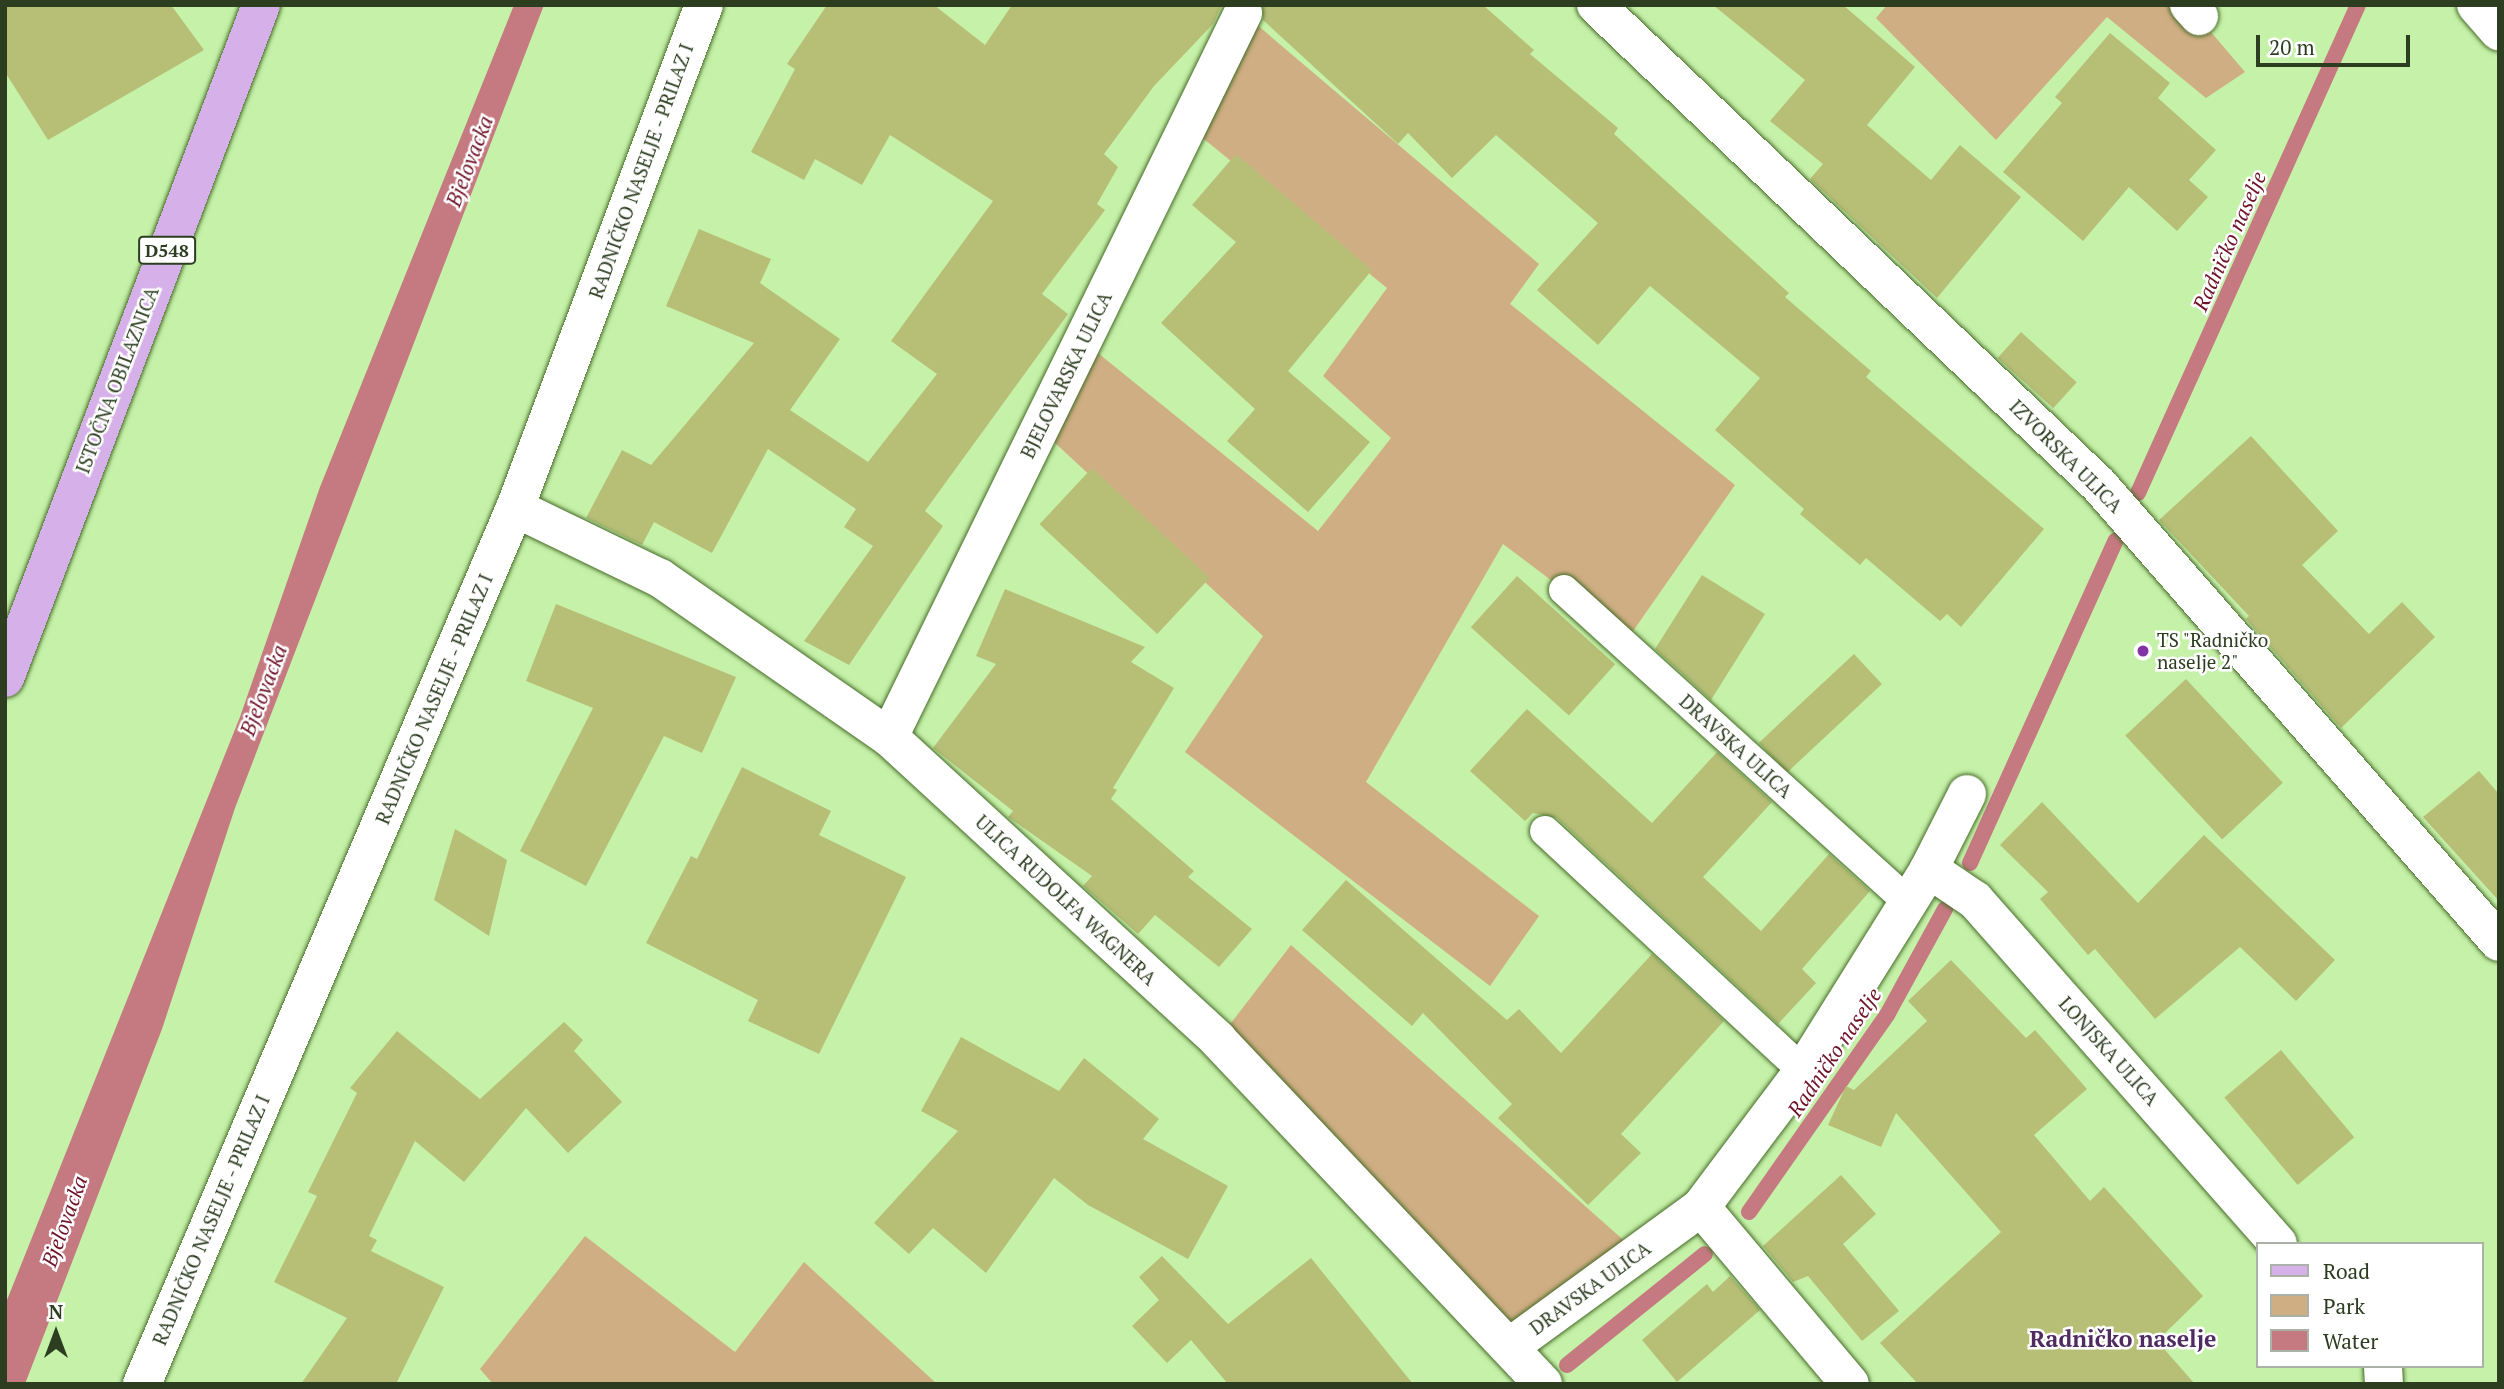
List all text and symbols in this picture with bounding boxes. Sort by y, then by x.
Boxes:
scale bar [2259,21,2413,65]
text: 20 m [2269,33,2315,61]
street label: RADNIČKO NASELJE - PRILAZ I [584,40,698,302]
water label: Bjelovacka [440,112,498,210]
water label: Radničko naselje [2187,168,2271,314]
road number: D548 [137,236,197,264]
street label: ISTOČNA OBILAZNICA [71,283,163,477]
street label: BJELOVARSKA ULICA [1016,288,1116,462]
street label: IZVORSKA ULICA [2005,395,2127,517]
street label: RADNIČKO NASELJE - PRILAZ I [371,570,497,828]
place label: TS "Radničko naselje 2" [2157,629,2269,673]
water label: Bjelovacka [234,641,292,739]
marker: TS "Radničko naselje 2" [2135,643,2151,659]
street label: DRAVSKA ULICA [1675,689,1797,803]
street label: ULICA RUDOLFA WAGNERA [971,810,1161,990]
water label: Radničko naselje [1782,983,1886,1121]
street label: LONJSKA ULICA [2054,992,2164,1110]
street label: RADNIČKO NASELJE - PRILAZ I [148,1091,274,1349]
water label: Bjelovacka [36,1172,92,1270]
street label: DRAVSKA ULICA [1525,1237,1655,1339]
legend [2256,1242,2483,1368]
text: Road [2323,1257,2370,1285]
text: Park [2323,1292,2365,1320]
north arrow [21,1298,91,1368]
text: N [49,1299,63,1324]
district label: Radničko naselje [2030,1325,2216,1353]
text: Water [2323,1327,2378,1355]

